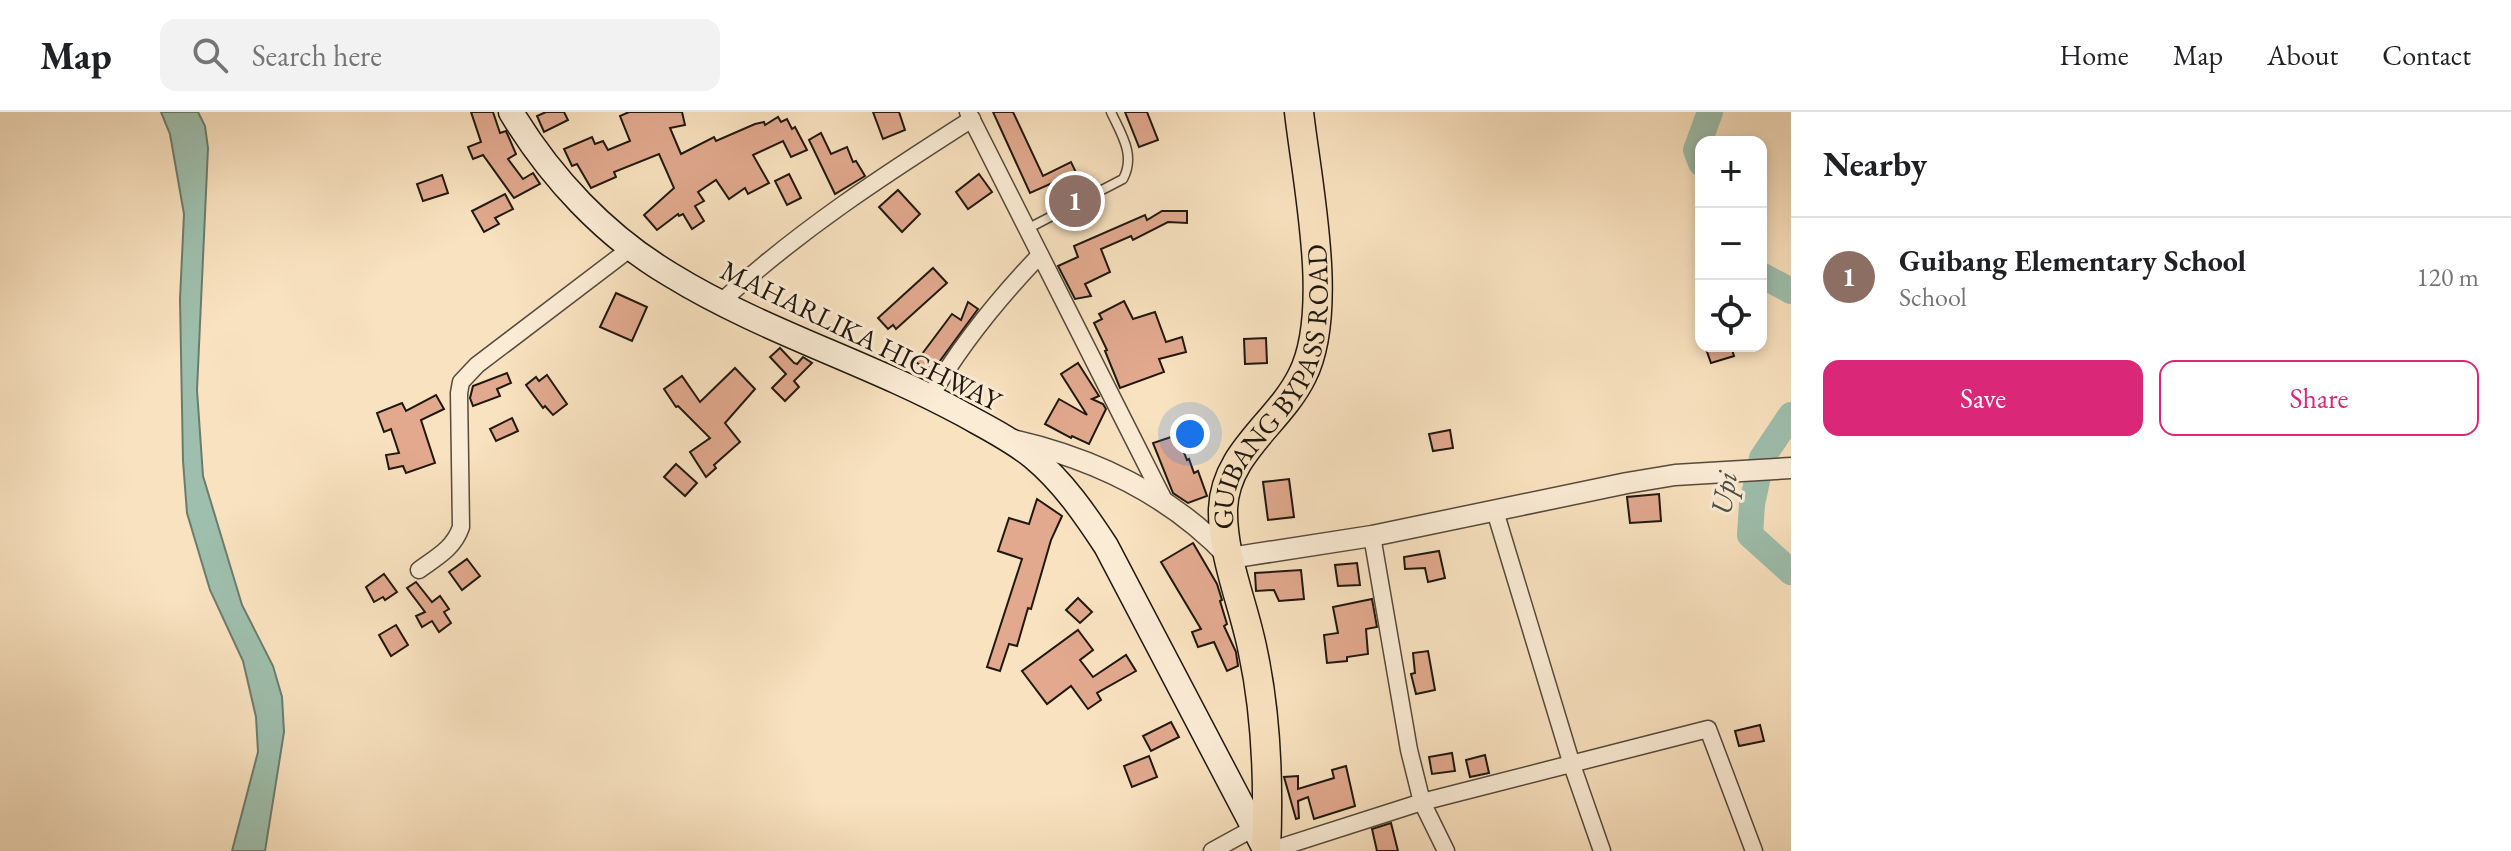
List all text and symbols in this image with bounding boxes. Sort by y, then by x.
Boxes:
search box [160,19,720,91]
text: Map [40,31,112,80]
icon: search [188,33,232,77]
text: Search here [252,36,382,75]
text: Home [2059,37,2129,73]
text: Map [2173,37,2223,73]
text: About [2267,37,2338,73]
text: Contact [2382,37,2471,73]
map controls [1695,136,1767,352]
button: + [1695,136,1767,208]
text: Nearby [1823,142,1927,186]
pin: 1 [1049,171,1101,231]
button: − [1695,208,1767,280]
text: Guibang Elementary School [1899,241,2246,280]
street label: GUIBANG BYPASS ROAD [1205,243,1336,530]
street label: MAHARLIKA HIGHWAY [715,251,1009,419]
text: 1 [1842,260,1856,294]
text: 120 m [2416,260,2479,294]
button: locate [1695,280,1767,352]
text: School [1899,280,1967,314]
button: Save [1823,360,2143,436]
button: Share [2159,360,2479,436]
your location [1170,414,1210,454]
water label: Upi [1701,467,1746,517]

